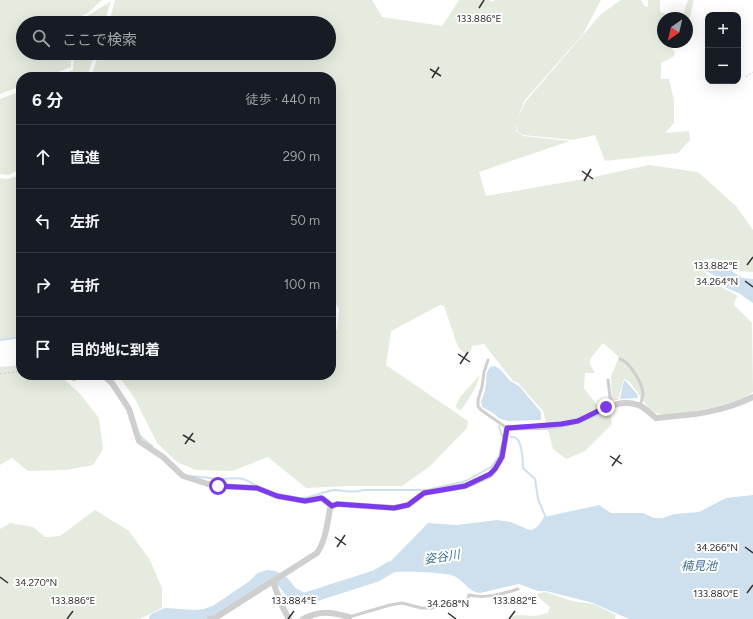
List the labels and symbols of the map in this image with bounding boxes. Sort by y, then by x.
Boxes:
text: 133.886°E [457,12,501,25]
north arrow [657,12,693,48]
text: 133.882°E [694,259,738,272]
text: 34.264°N [696,275,738,288]
route end [597,398,615,416]
route start [209,477,227,495]
text: 34.266°N [696,541,738,554]
water label: 姿谷川 [423,547,463,567]
water label: 楠見池 [681,559,718,573]
text: 34.270°N [15,576,57,589]
text: 133.880°E [693,587,739,600]
text: 133.886°E [51,594,95,607]
text: 133.884°E [271,594,317,607]
text: 133.882°E [493,594,537,607]
text: 34.268°N [427,597,469,610]

